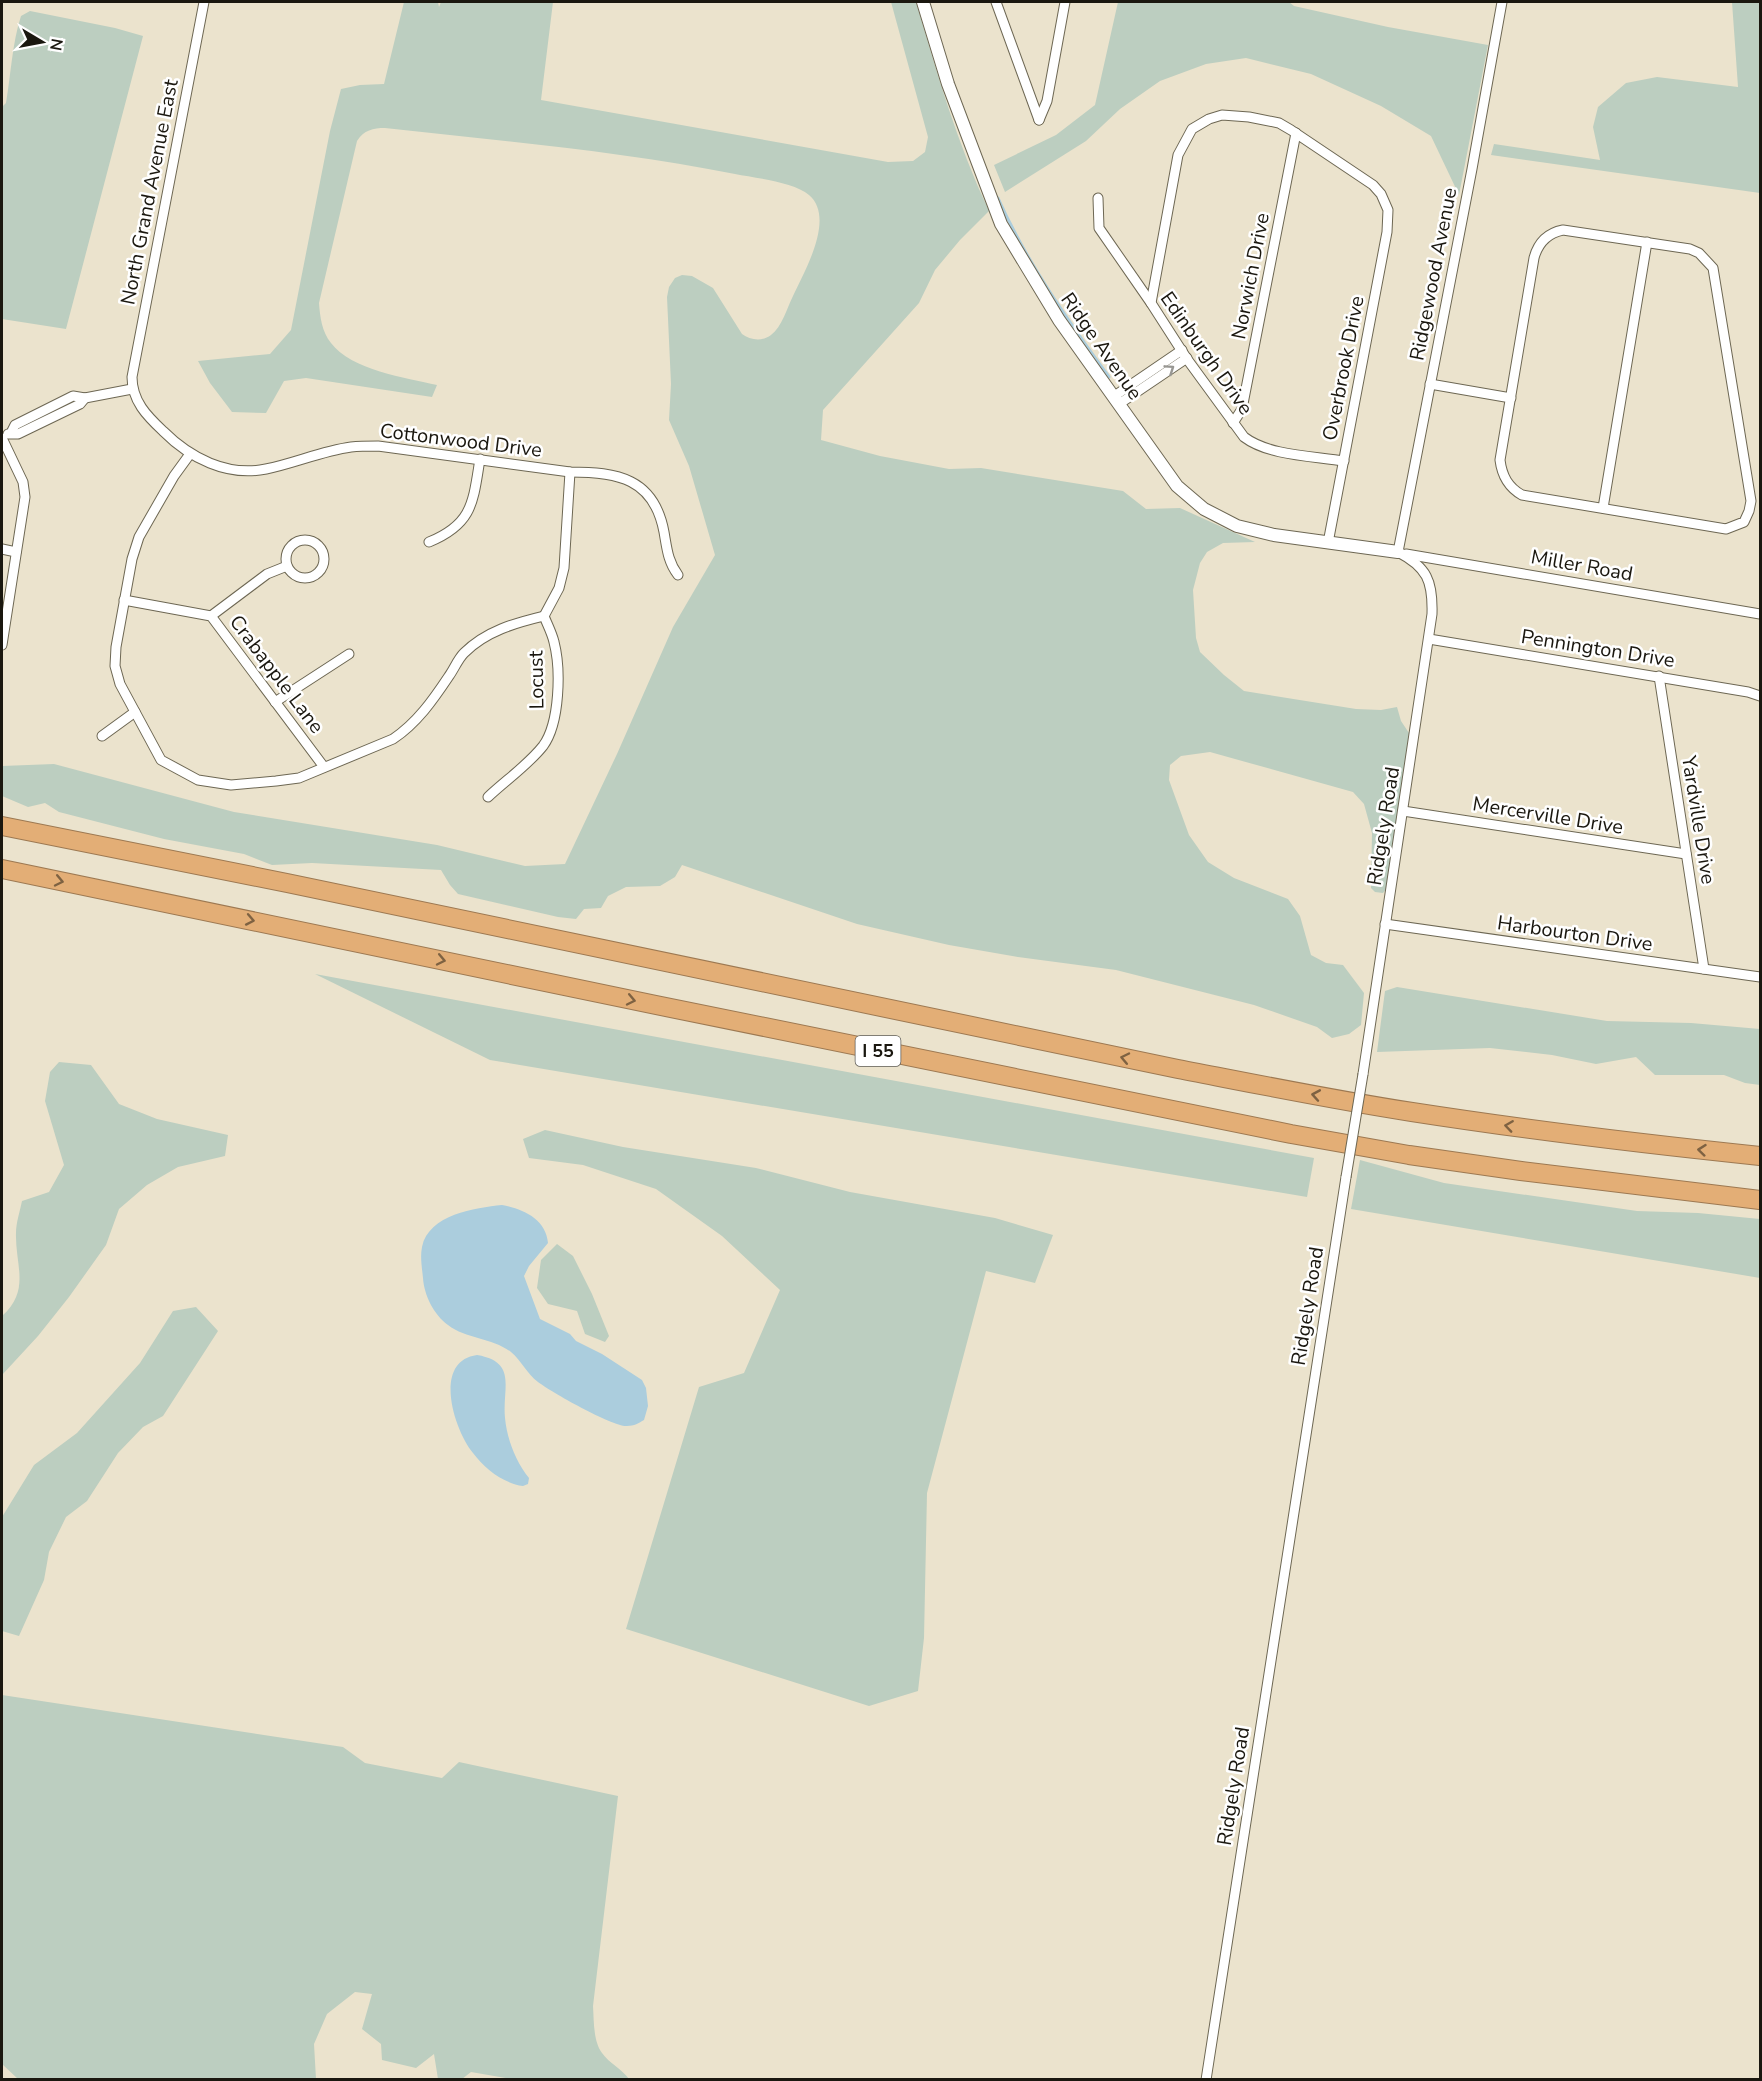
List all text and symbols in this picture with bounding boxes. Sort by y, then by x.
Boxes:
north arrow [12,12,72,72]
text: N [44,37,68,52]
street label: North Grand Avenue East [114,76,185,307]
street label: Ridgewood Avenue [1403,185,1464,363]
street label: Norwich Drive [1225,211,1276,342]
street label: Edinburgh Drive [1154,286,1259,420]
street label: Ridge Avenue [1055,287,1149,405]
street label: Overbrook Drive [1316,293,1371,443]
one-way arrow [1164,365,1174,377]
street label: Cottonwood Drive [378,417,543,464]
street label: Miller Road [1529,543,1635,588]
street label: Crabapple Lane [223,610,330,739]
street label: Pennington Drive [1519,623,1677,674]
street label: Locust [522,649,551,710]
street label: Yardville Drive [1675,753,1722,886]
street label: Ridgely Road [1361,765,1406,887]
street label: Mercerville Drive [1471,790,1625,841]
one-way arrow [53,874,63,887]
street label: Harbourton Drive [1496,909,1654,958]
one-way arrow [244,913,254,926]
one-way arrow [435,953,445,966]
one-way arrow [626,993,636,1006]
road number: I 55 [856,1036,900,1066]
one-way arrow [1120,1052,1130,1065]
one-way arrow [1312,1089,1322,1102]
one-way arrow [1504,1121,1513,1133]
one-way arrow [1698,1144,1707,1157]
street label: Ridgely Road [1285,1245,1330,1367]
street label: Ridgely Road [1211,1725,1256,1847]

